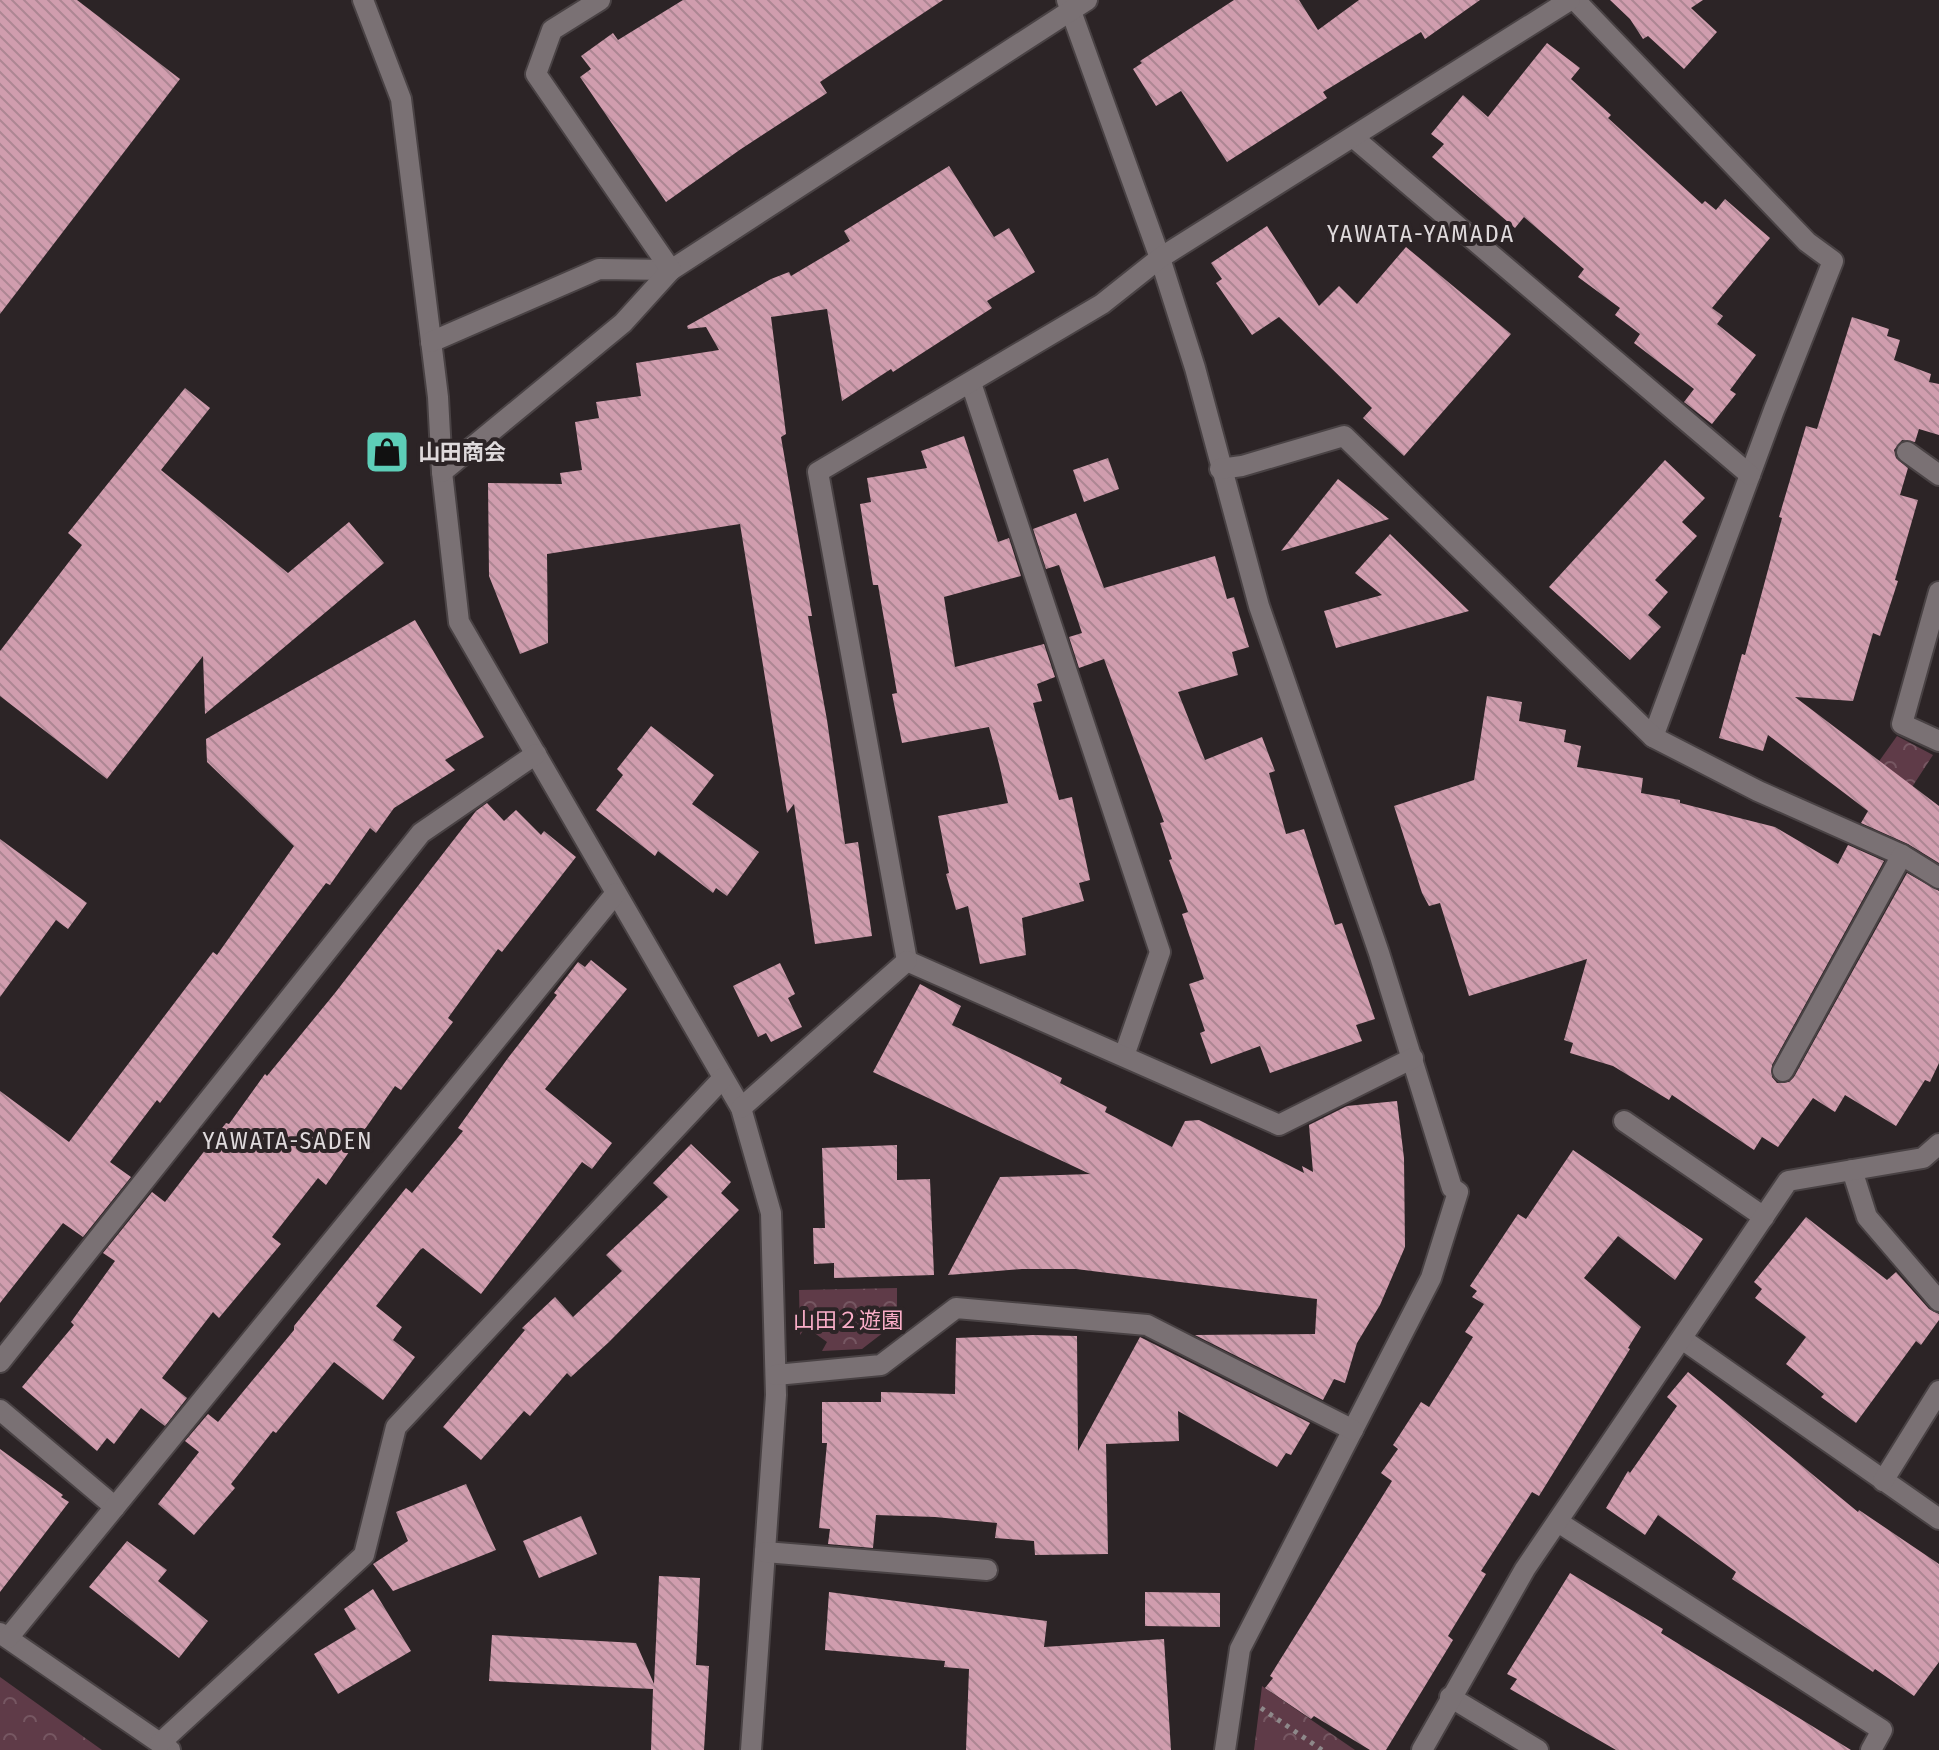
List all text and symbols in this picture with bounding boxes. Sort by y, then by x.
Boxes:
district label: YAWATA-YAMADA [1327,220,1515,248]
shop icon: 山田商会 [363,428,411,476]
place label: 山田商会 [418,439,506,466]
district label: YAWATA-SADEN [202,1127,374,1155]
park label: 山田２遊園 [793,1307,903,1334]

